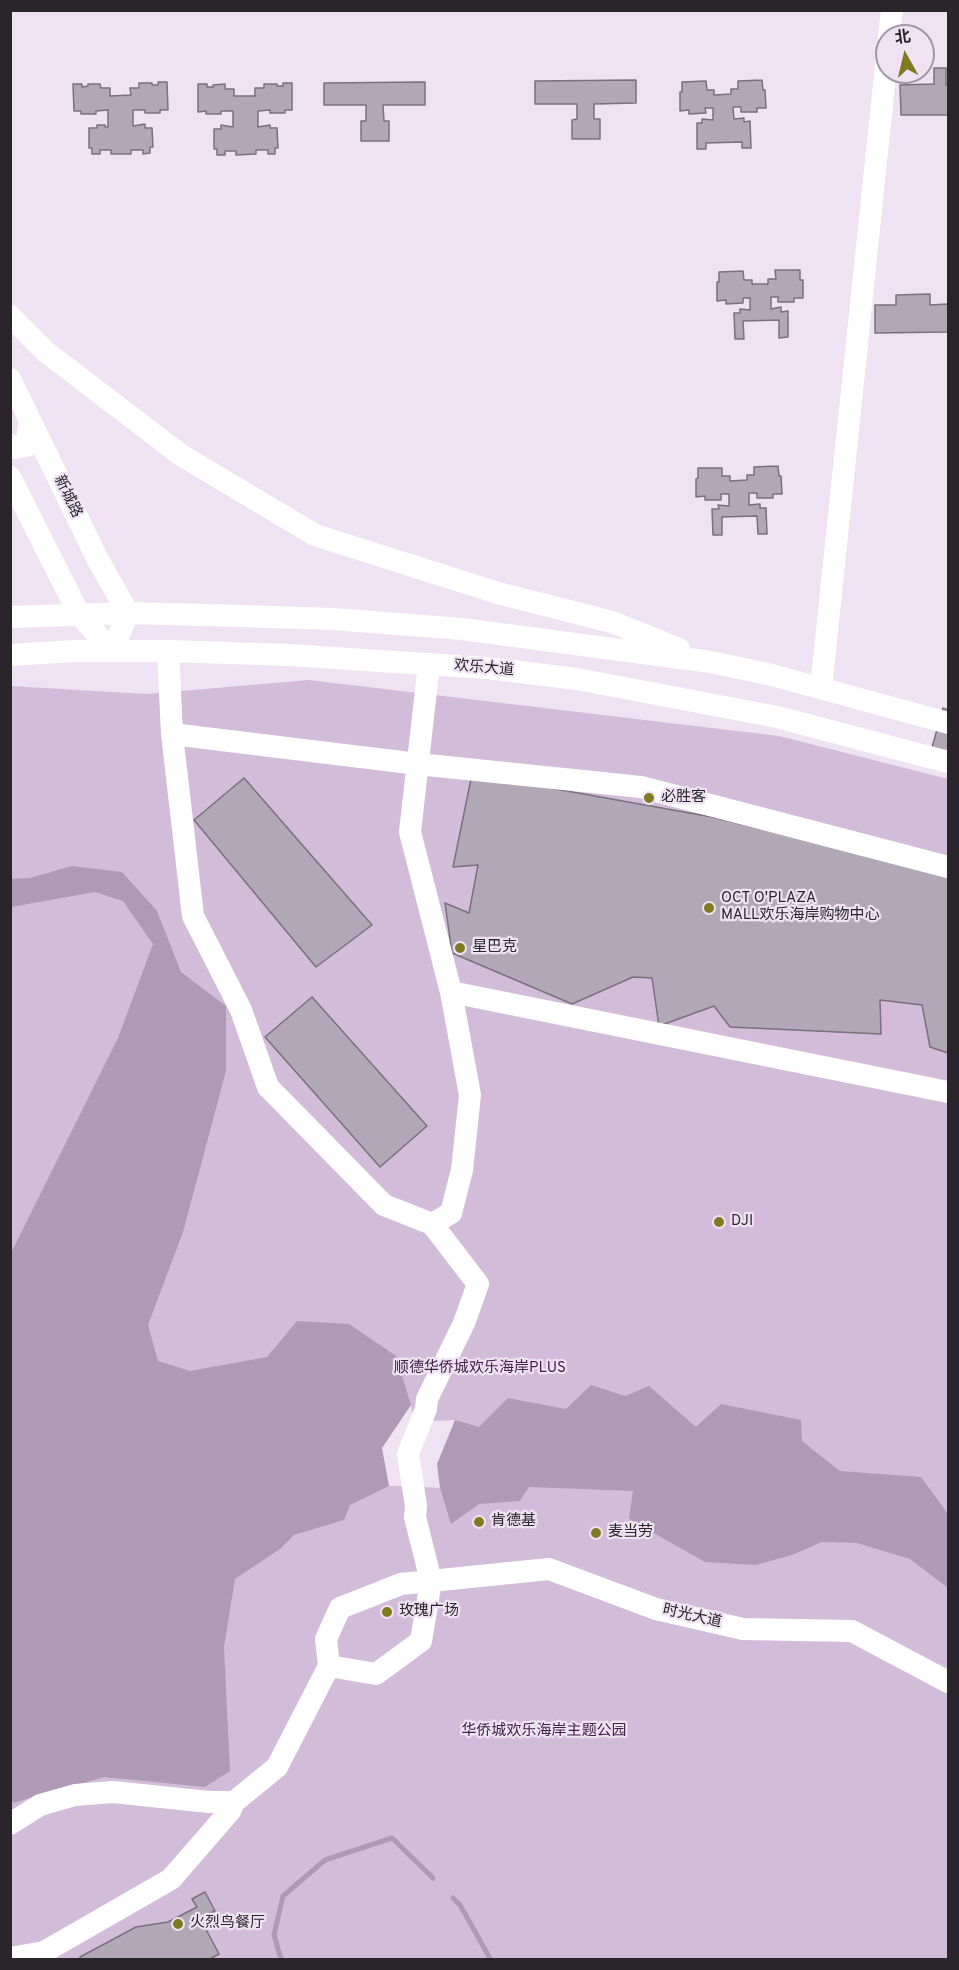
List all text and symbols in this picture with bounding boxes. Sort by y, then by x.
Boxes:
north arrow [875,24,935,84]
text: 北 [893,27,912,49]
street label: 新城路 [49,473,85,521]
street label: 欢乐大道 [453,657,515,681]
place label: 必胜客 [661,789,706,807]
marker: 必胜客 [642,791,656,805]
place label: OCT O'PLAZA MALL欢乐海岸购物中心 [721,890,879,925]
marker: OCT O'PLAZA MALL欢乐海岸购物中心 [702,901,716,915]
place label: 星巴克 [472,939,517,957]
marker: 星巴克 [453,941,467,955]
place label: DJI [731,1213,753,1231]
marker: DJI [712,1215,726,1229]
park label: 顺德华侨城欢乐海岸PLUS [394,1360,566,1378]
place label: 肯德基 [491,1513,536,1531]
marker: 肯德基 [472,1515,486,1529]
place label: 麦当劳 [608,1524,653,1542]
marker: 麦当劳 [589,1526,603,1540]
street label: 时光大道 [661,1601,723,1633]
place label: 玫瑰广场 [399,1603,459,1621]
marker: 玫瑰广场 [380,1605,394,1619]
park label: 华侨城欢乐海岸主题公园 [462,1723,626,1741]
place label: 火烈鸟餐厅 [190,1915,265,1933]
marker: 火烈鸟餐厅 [171,1917,185,1931]

